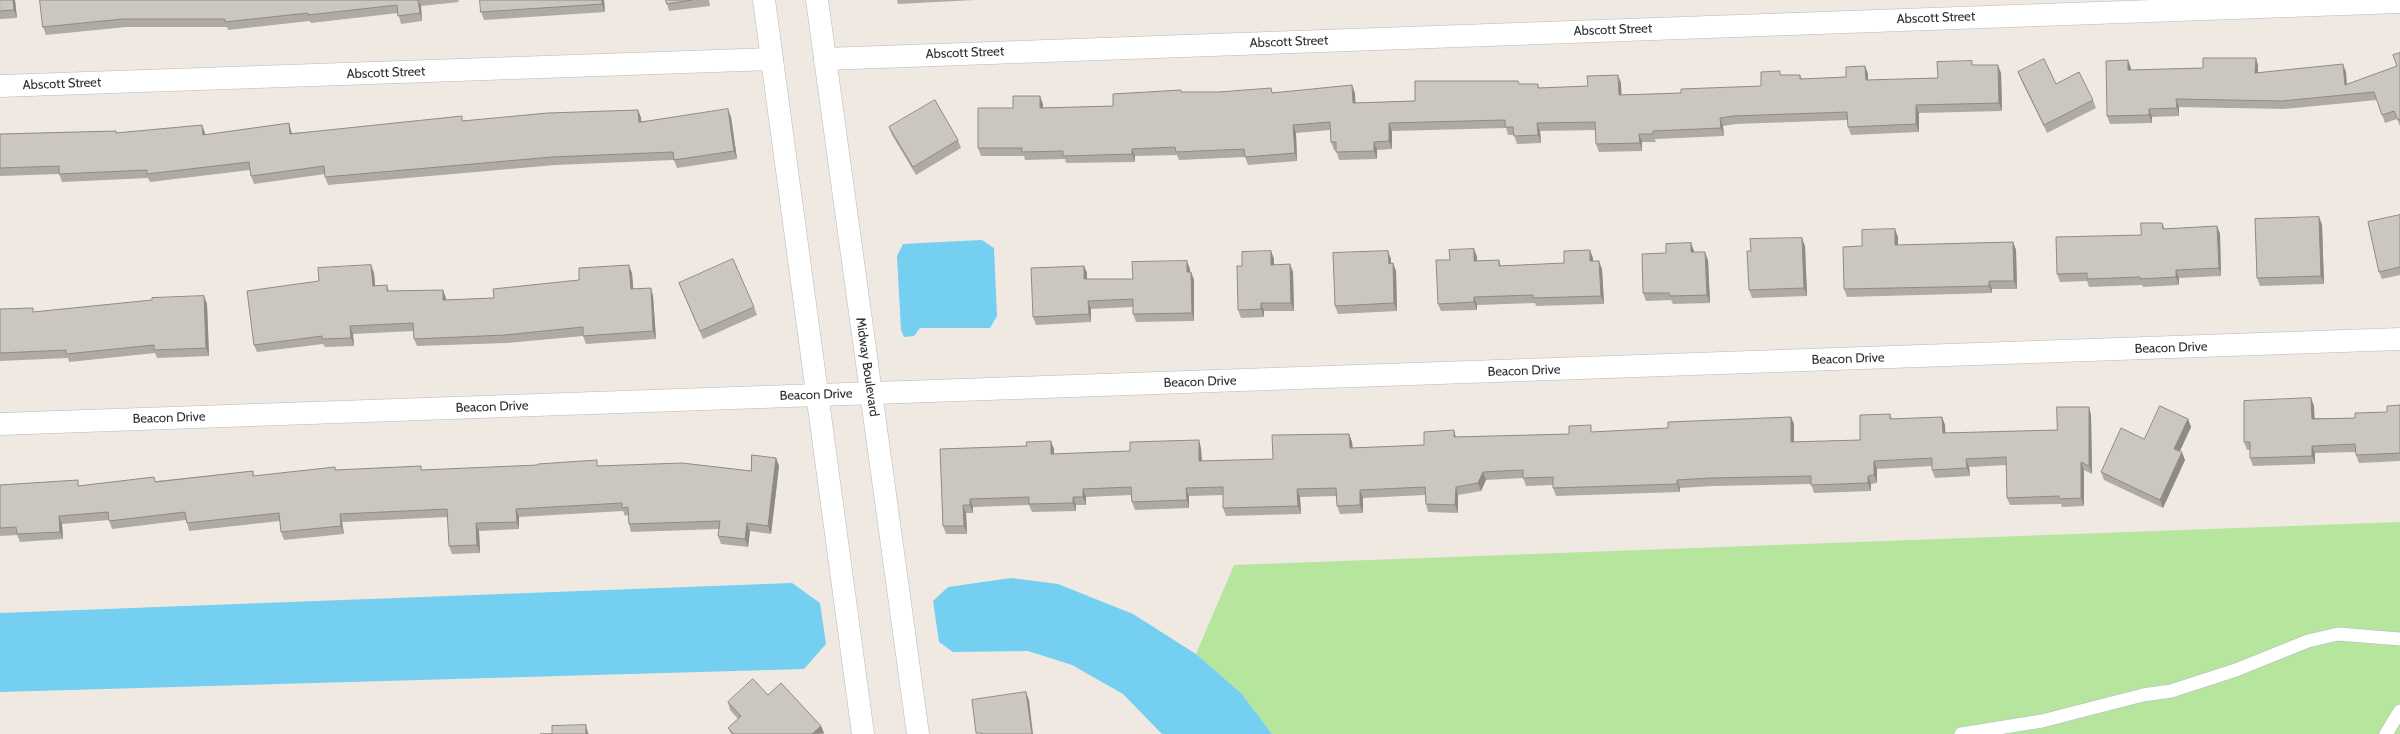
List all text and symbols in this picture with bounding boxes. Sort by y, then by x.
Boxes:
street label: Abscott Street [1896,9,1976,27]
street label: Abscott Street [1573,21,1653,39]
street label: Abscott Street [1249,33,1329,51]
street label: Abscott Street [925,44,1005,62]
street label: Abscott Street [346,64,426,82]
street label: Abscott Street [22,75,102,93]
street label: Midway Boulevard [852,316,882,418]
street label: Beacon Drive [2134,339,2208,357]
street label: Beacon Drive [1811,350,1885,368]
street label: Beacon Drive [1487,362,1561,380]
street label: Beacon Drive [1163,373,1237,391]
street label: Beacon Drive [779,386,853,404]
street label: Beacon Drive [455,398,529,416]
street label: Beacon Drive [132,409,206,427]

